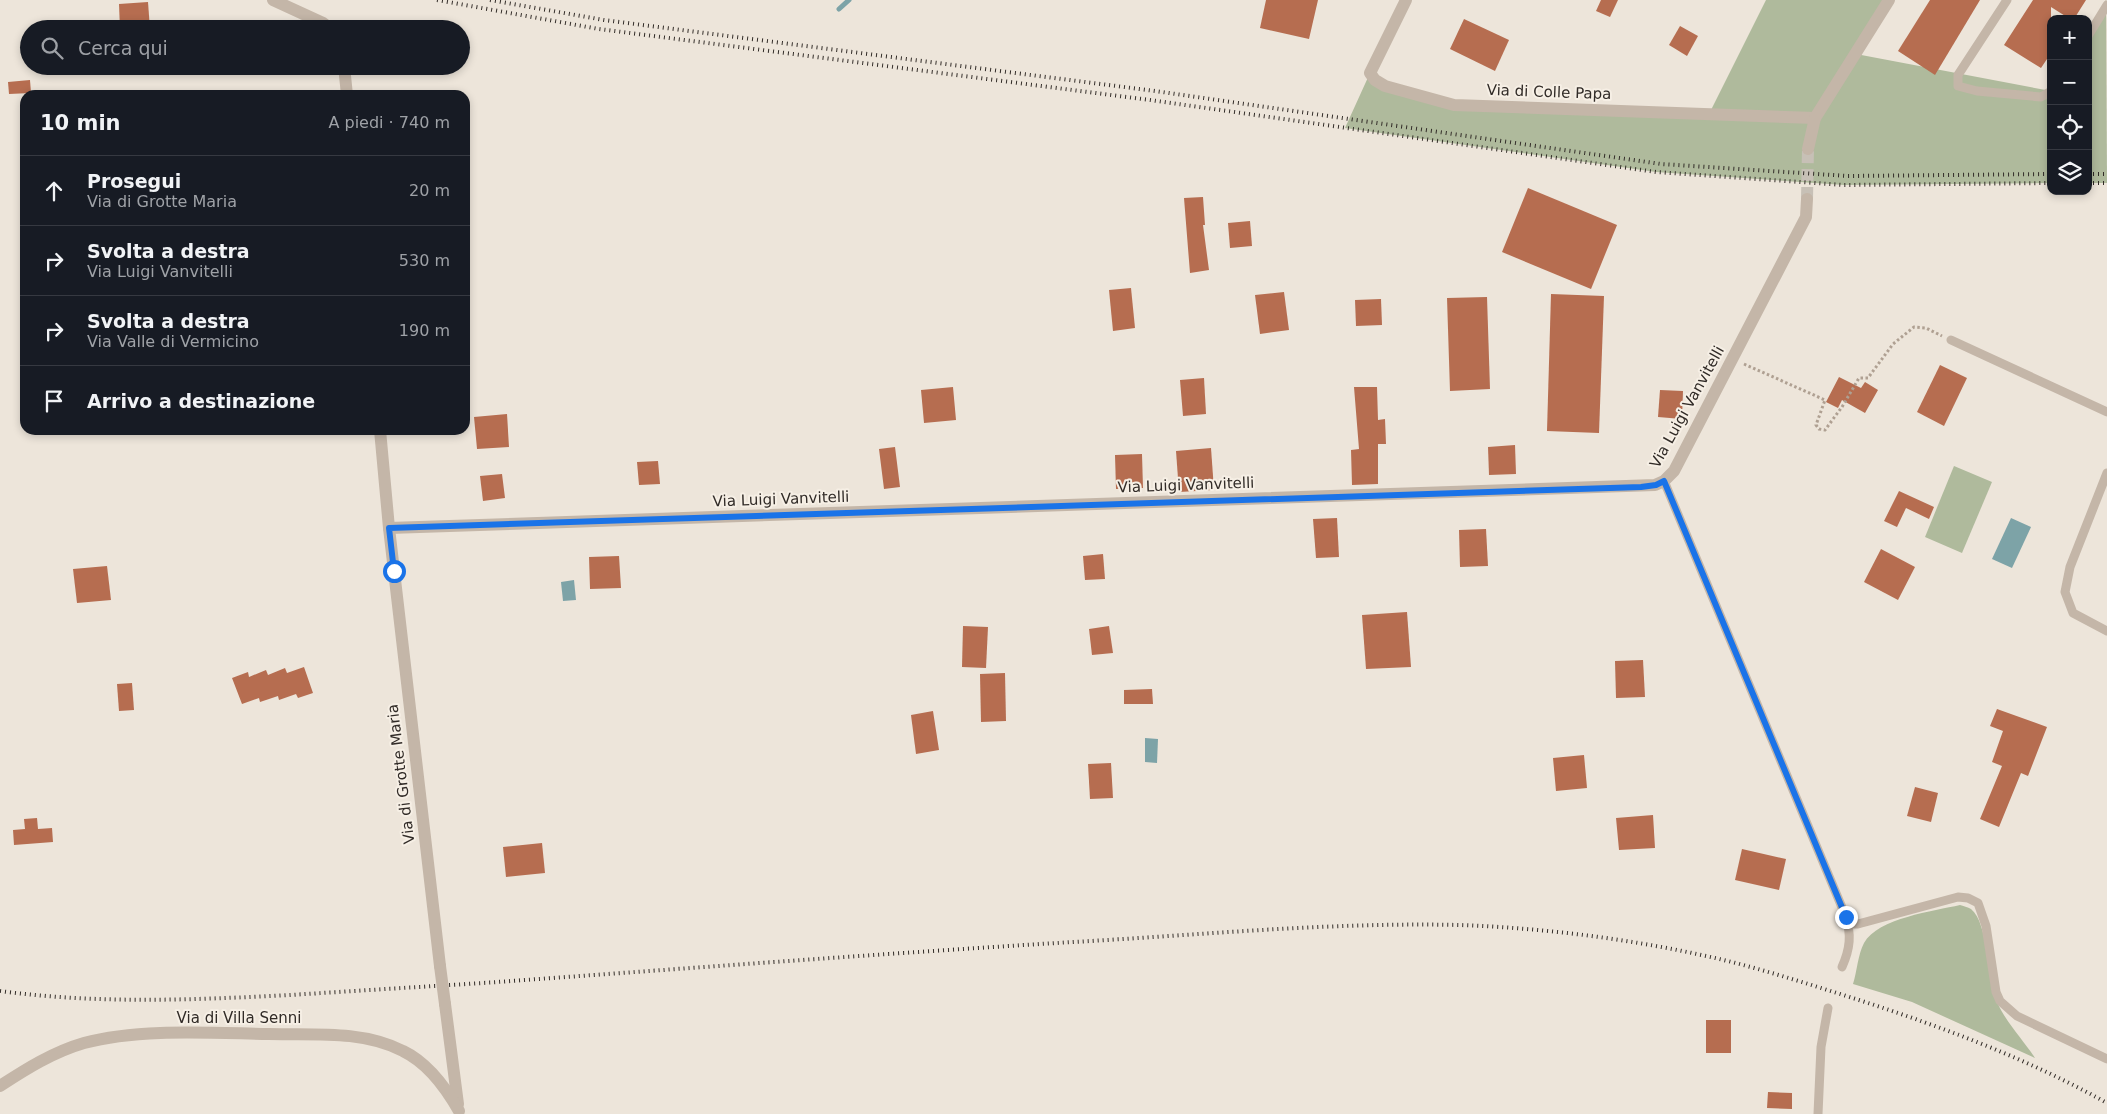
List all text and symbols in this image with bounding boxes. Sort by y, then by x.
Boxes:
map controls [2047,15,2092,195]
button: + [2047,15,2092,60]
search box [20,20,470,75]
icon: search [38,34,66,62]
text: Cerca qui [78,37,168,59]
button: − [2047,60,2092,105]
street label: Via di Colle Papa [1486,81,1612,103]
button: locate [2047,105,2092,150]
text: 10 min [40,111,121,135]
text: A piedi · 740 m [328,113,450,132]
button: layers [2047,150,2092,195]
text: Prosegui [87,170,181,192]
icon: ahead [40,177,68,205]
text: 20 m [409,181,450,200]
text: Via di Grotte Maria [87,192,237,211]
text: Svolta a destra [87,240,250,262]
icon: right [40,247,68,275]
text: 530 m [399,251,450,270]
text: Via Luigi Vanvitelli [87,262,233,281]
text: Svolta a destra [87,310,250,332]
icon: right [40,317,68,345]
text: 190 m [399,321,450,340]
text: Via Valle di Vermicino [87,332,259,351]
street label: Via Luigi Vanvitelli [1646,343,1728,471]
icon: arrive [40,387,68,415]
text: Arrivo a destinazione [87,390,315,412]
street label: Via Luigi Vanvitelli [1117,474,1255,496]
street label: Via Luigi Vanvitelli [712,488,850,510]
route start [383,560,406,583]
street label: Via di Grotte Maria [384,703,418,845]
route end [1835,906,1858,929]
street label: Via di Villa Senni [177,1009,301,1027]

